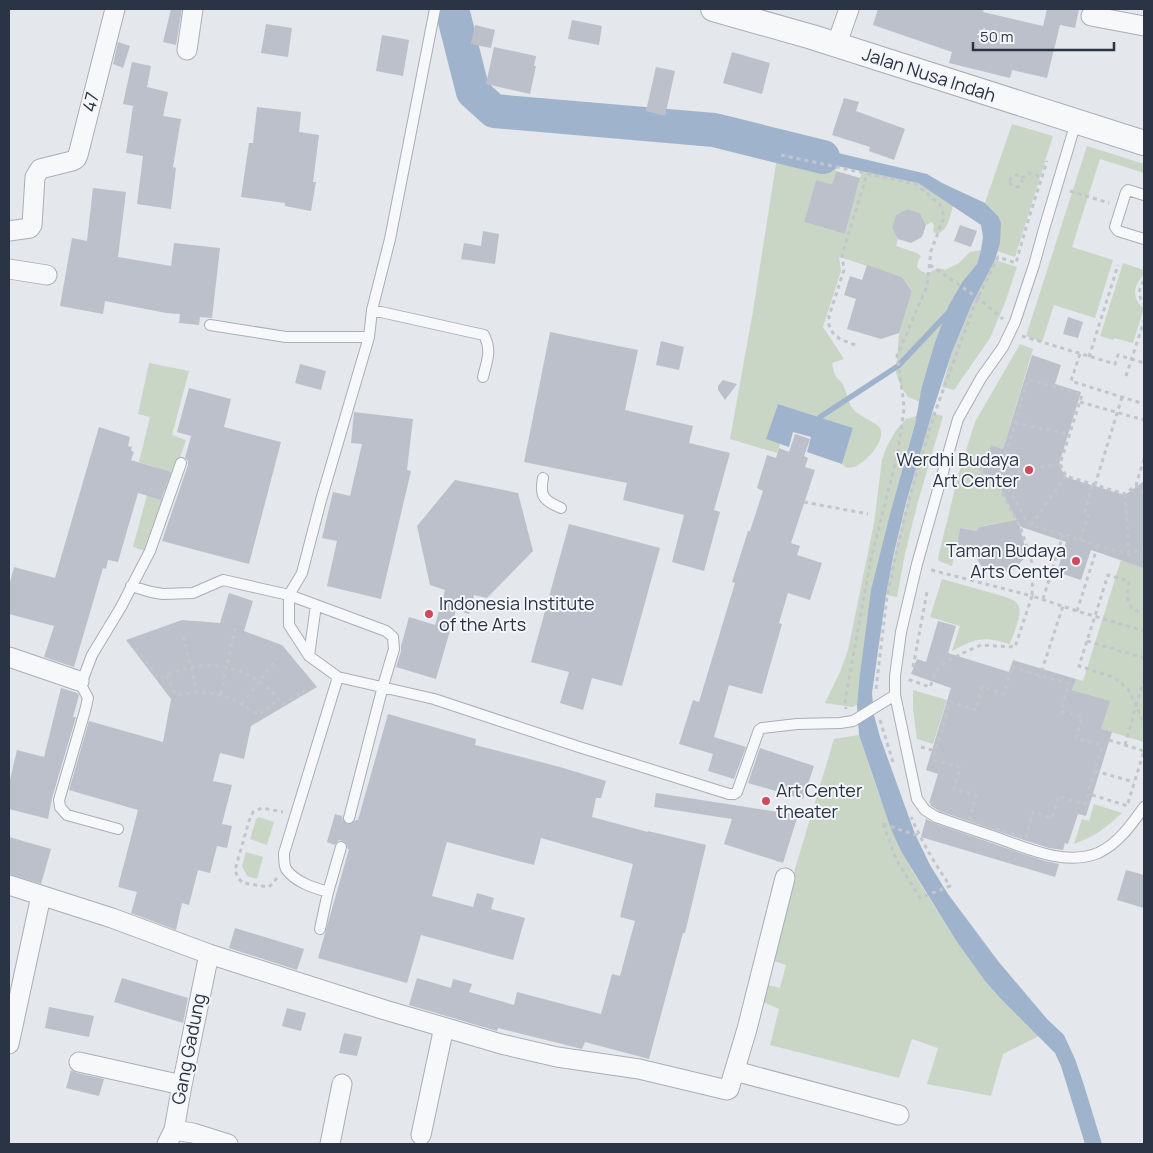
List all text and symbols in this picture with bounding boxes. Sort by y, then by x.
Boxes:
scale bar [973,20,1114,52]
text: 50 m [980,26,1014,47]
street label: Jalan Nusa Indah [859,41,999,107]
street label: 47 [76,89,104,114]
place label: Werdhi Budaya Art Center [896,447,1020,492]
marker: Werdhi Budaya Art Center [1023,464,1035,476]
place label: Taman Budaya Arts Center [946,538,1066,583]
marker: Taman Budaya Arts Center [1070,555,1082,567]
place label: Indonesia Institute of the Arts [439,591,595,636]
marker: Indonesia Institute of the Arts [423,608,435,620]
place label: Art Center theater [776,778,863,823]
marker: Art Center theater [760,795,772,807]
street label: Gang Gadung [165,991,211,1107]

